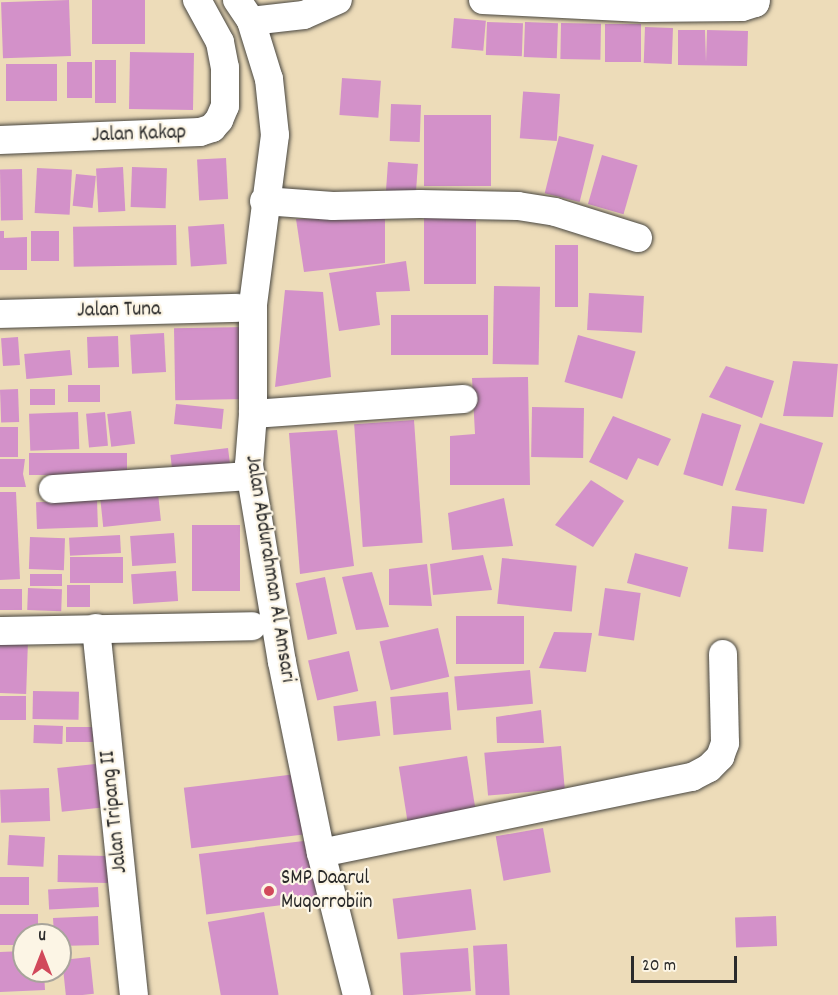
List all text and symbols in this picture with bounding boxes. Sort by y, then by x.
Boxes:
street label: Jalan Kakap [91,121,187,149]
street label: Jalan Tuna [77,298,161,324]
street label: Jalan Abdurahman Al Amsari [239,454,299,684]
street label: Jalan Tripang II [96,749,134,875]
place label: SMP Daarul Muqorrobiin [281,866,372,916]
marker: SMP Daarul Muqorrobiin [262,884,276,898]
north arrow [12,923,72,983]
text: U [38,925,46,948]
scale bar [634,944,740,982]
text: 20 m [642,954,676,979]

